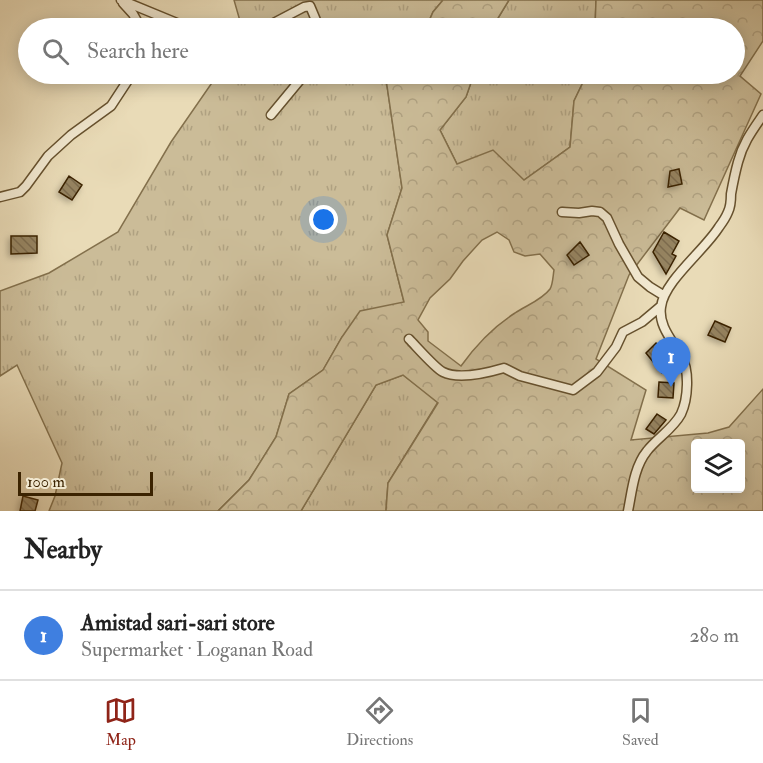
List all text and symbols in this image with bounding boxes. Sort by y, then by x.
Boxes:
search box [18,18,745,84]
icon: search [39,35,72,68]
text: Search here [87,37,189,65]
your location [309,205,338,234]
pin: 1 [652,338,690,387]
map controls [691,439,745,493]
button: layers [691,439,745,493]
scale bar [18,469,153,496]
text: 100 m [27,472,65,492]
text: Nearby [24,534,102,566]
text: Amistad sari-sari store [81,609,275,637]
text: 1 [40,623,47,648]
text: 280 m [689,623,739,648]
text: Supermarket · Loganan Road [81,637,313,662]
tab: Map [104,694,137,750]
tab: Directions [346,694,413,750]
tab: Saved [622,694,659,750]

